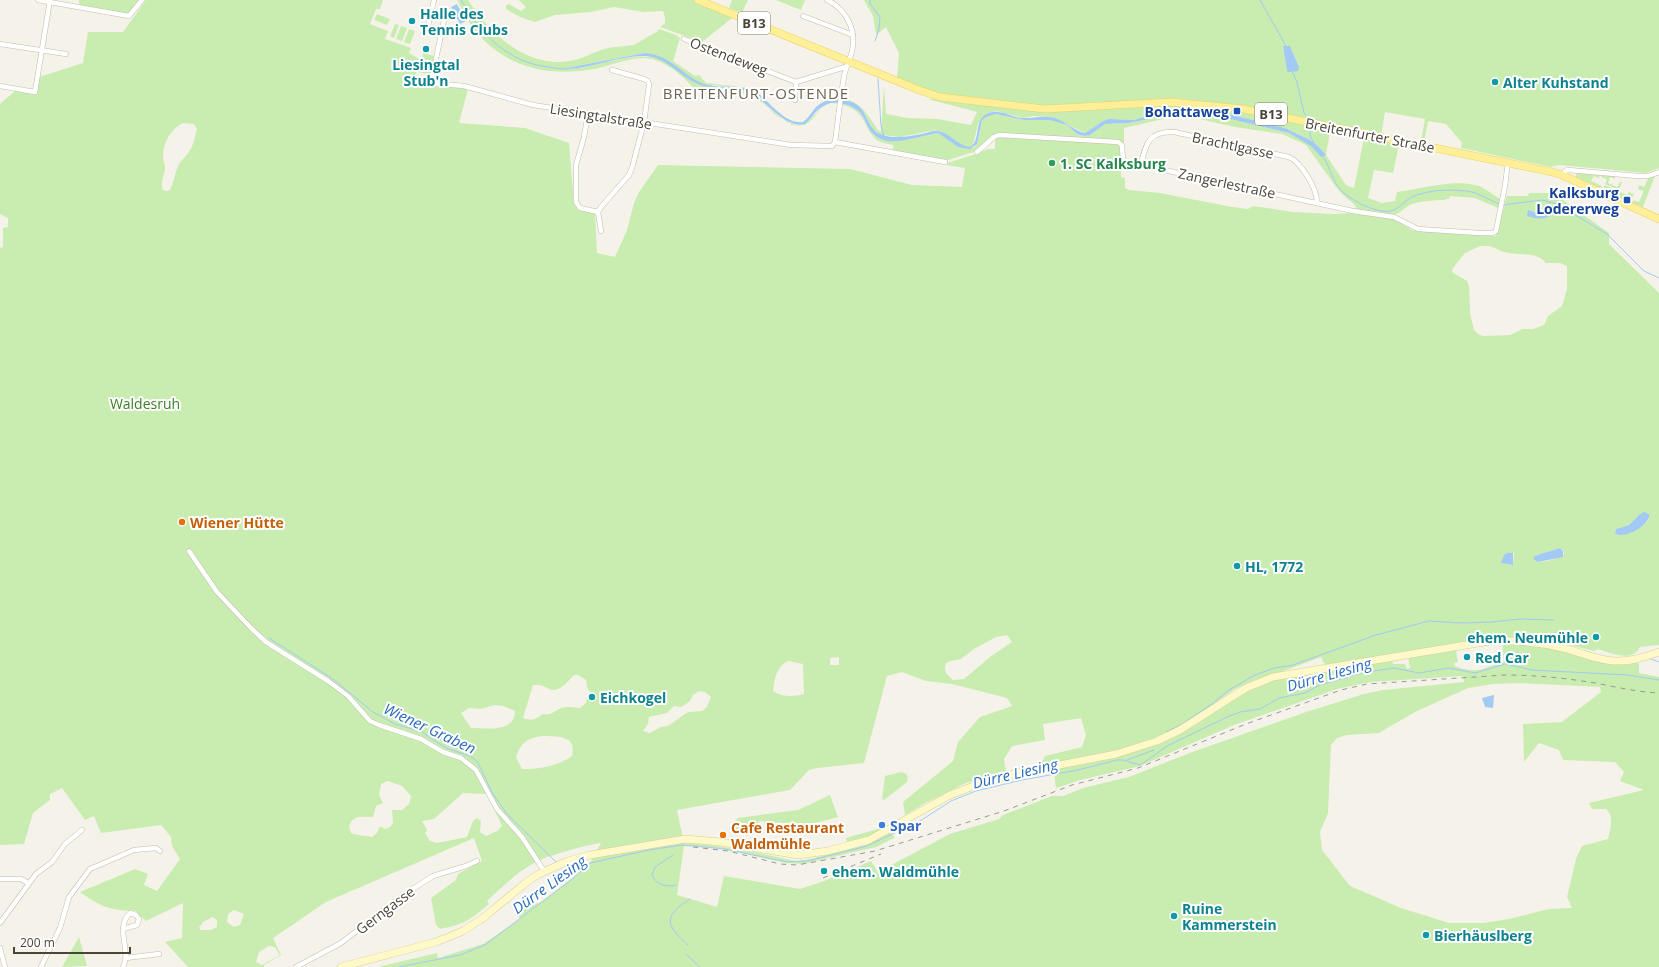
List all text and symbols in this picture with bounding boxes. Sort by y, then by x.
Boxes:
place label: Halle des Tennis Clubs [420,4,508,39]
road number: B13 [738,12,770,34]
marker: Halle des Tennis Clubs [407,16,417,26]
street label: Ostendeweg [687,32,771,80]
marker: Liesingtal Stub'n [421,44,431,54]
place label: Liesingtal Stub'n [392,55,460,90]
place label: Alter Kuhstand [1503,73,1609,92]
marker: Alter Kuhstand [1490,77,1500,87]
district label: BREITENFURT-OSTENDE [663,83,849,103]
street label: Liesingtalstraße [549,99,654,133]
place label: Bohattaweg [1144,102,1229,121]
road number: B13 [1255,103,1287,125]
marker: Bohattaweg [1232,106,1242,116]
street label: Breitenfurter Straße [1304,113,1437,157]
street label: Brachtlgasse [1190,127,1276,163]
place label: 1. SC Kalksburg [1060,154,1166,173]
marker: 1. SC Kalksburg [1047,158,1057,168]
street label: Zangerlestraße [1177,163,1277,203]
place label: Kalksburg Lodererweg [1536,183,1619,218]
marker: Kalksburg Lodererweg [1622,195,1632,205]
park label: Waldesruh [110,394,180,413]
place label: Wiener Hütte [190,513,284,532]
marker: Wiener Hütte [177,517,187,527]
place label: HL, 1772 [1245,557,1303,576]
marker: HL, 1772 [1232,561,1242,571]
place label: ehem. Neumühle [1467,628,1588,647]
marker: ehem. Neumühle [1591,632,1601,642]
place label: Red Car [1475,648,1529,667]
water label: Dürre Liesing [1284,652,1375,696]
marker: Red Car [1462,652,1472,662]
place label: Eichkogel [600,688,666,707]
marker: Eichkogel [587,692,597,702]
water label: Wiener Graben [381,698,479,758]
water label: Dürre Liesing [970,753,1061,793]
place label: Spar [890,816,922,835]
place label: Cafe Restaurant Waldmühle [731,818,844,853]
marker: Spar [877,820,887,830]
marker: Cafe Restaurant Waldmühle [718,830,728,840]
water label: Dürre Liesing [508,850,591,918]
place label: ehem. Waldmühle [832,862,959,881]
marker: ehem. Waldmühle [819,866,829,876]
street label: Gerngasse [352,882,418,938]
place label: Ruine Kammerstein [1182,899,1277,934]
marker: Ruine Kammerstein [1169,911,1179,921]
place label: Bierhäuslberg [1434,926,1532,945]
scale bar [14,929,130,955]
marker: Bierhäuslberg [1421,930,1431,940]
text: 200 m [20,934,55,951]

